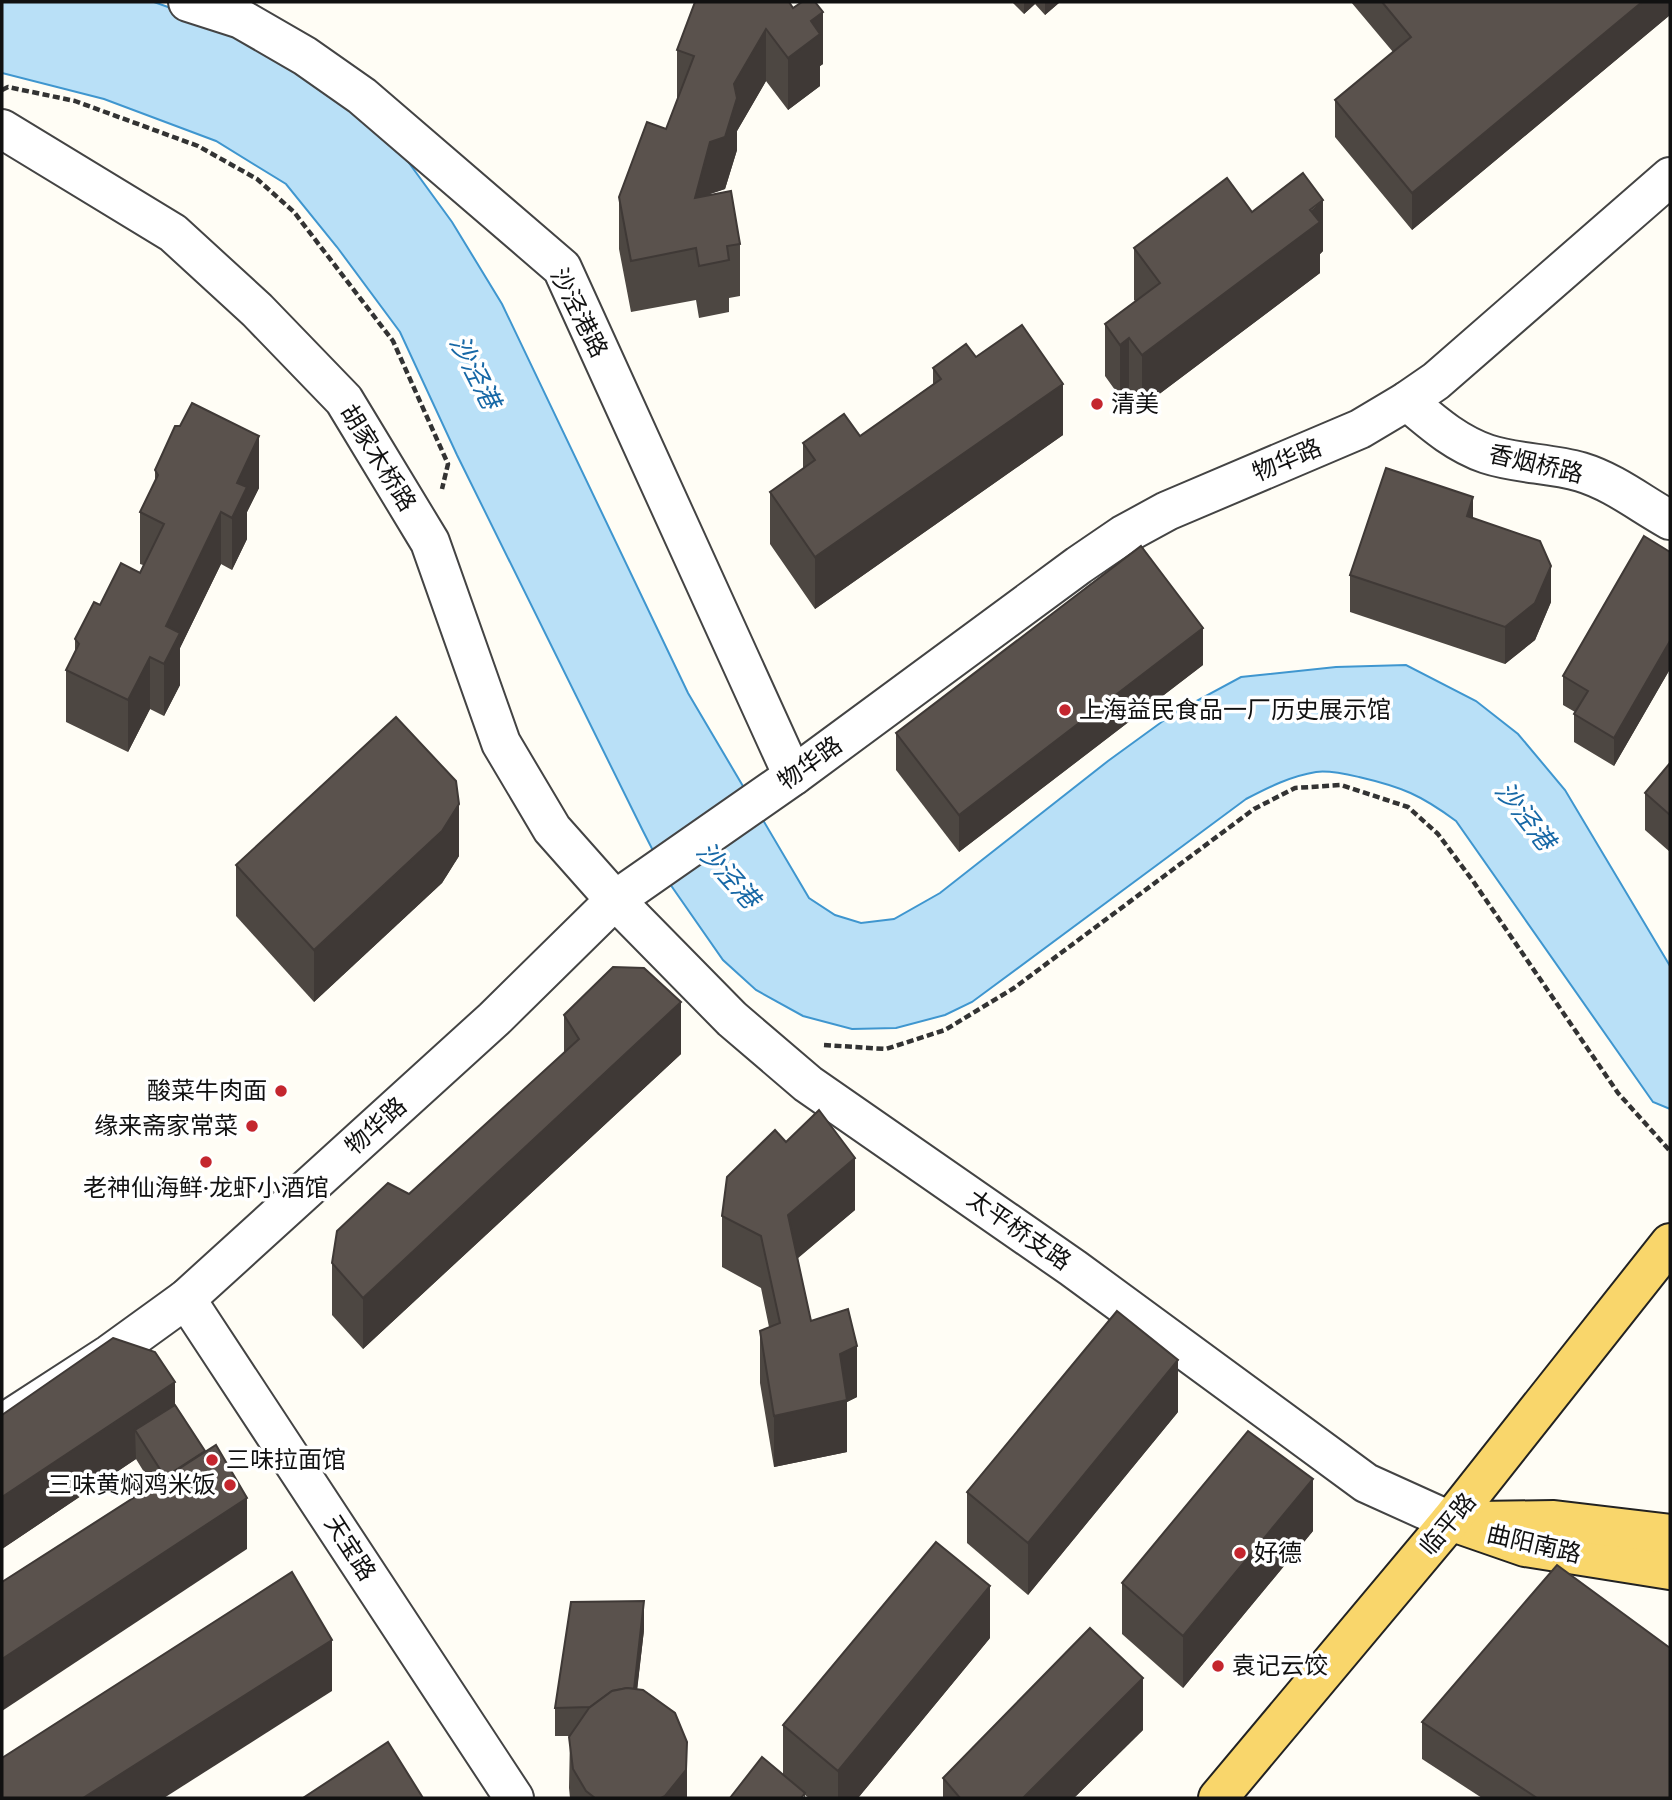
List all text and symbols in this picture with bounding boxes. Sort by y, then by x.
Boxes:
street label: 沙泾港路 [544,263,616,363]
water label: 沙泾港 [443,329,511,418]
place label: 清美 [1111,387,1159,419]
marker: 清美 [1089,396,1105,412]
street label: 胡家木桥路 [333,398,424,517]
street label: 物华路 [1247,430,1326,488]
street label: 香烟桥路 [1486,437,1587,489]
place label: 上海益民食品一厂历史展示馆 [1079,693,1391,725]
marker: 上海益民食品一厂历史展示馆 [1057,702,1073,718]
street label: 物华路 [771,728,848,796]
water label: 沙泾港 [1488,774,1566,860]
water label: 沙泾港 [690,834,770,918]
place label: 酸菜牛肉面 [147,1074,267,1106]
marker: 酸菜牛肉面 [273,1083,289,1099]
street label: 物华路 [338,1089,413,1161]
place label: 缘来斋家常菜 [94,1109,238,1141]
marker: 缘来斋家常菜 [244,1118,260,1134]
marker: 老神仙海鲜·龙虾小酒馆 [198,1154,214,1170]
place label: 老神仙海鲜·龙虾小酒馆 [83,1171,329,1203]
street label: 太平桥支路 [961,1182,1078,1277]
place label: 三味拉面馆 [226,1443,346,1475]
marker: 三味拉面馆 [204,1452,220,1468]
place label: 三味黄焖鸡米饭 [48,1468,216,1500]
marker: 三味黄焖鸡米饭 [222,1477,238,1493]
street label: 临平路 [1412,1485,1483,1561]
street label: 天宝路 [318,1509,384,1586]
street label: 曲阳南路 [1484,1517,1585,1569]
place label: 好德 [1254,1536,1302,1568]
marker: 好德 [1232,1545,1248,1561]
place label: 袁记云饺 [1232,1649,1328,1681]
marker: 袁记云饺 [1210,1658,1226,1674]

